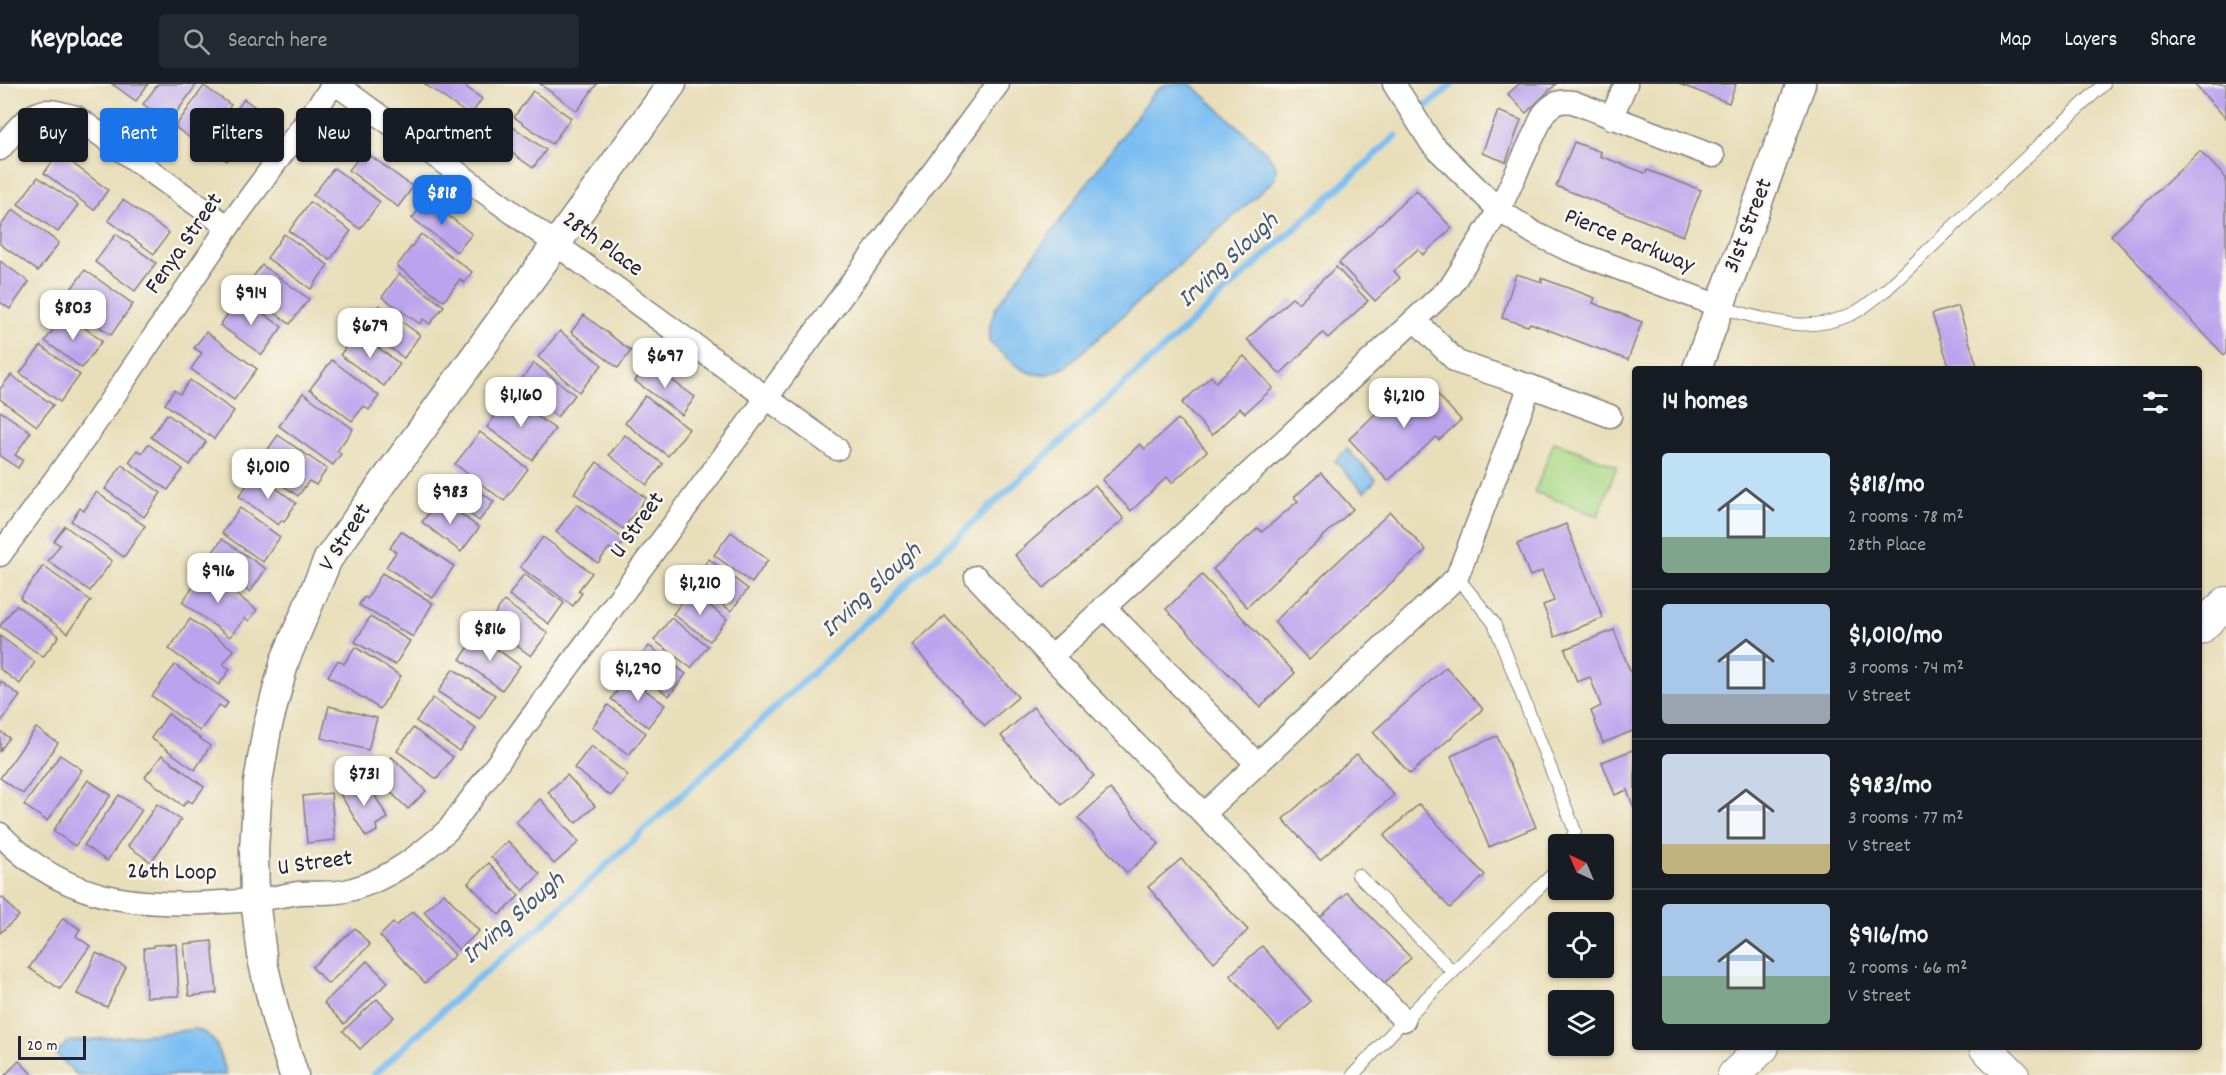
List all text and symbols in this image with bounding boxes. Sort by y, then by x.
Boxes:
search box [159,14,579,68]
text: Keyplace [30,21,123,61]
icon: search [180,25,213,58]
text: Search here [228,26,327,57]
text: Map [2000,26,2031,56]
text: Layers [2064,26,2117,56]
text: Share [2150,26,2196,56]
chip: Buy [18,108,88,162]
chip: Rent [100,108,178,162]
chip: Filters [190,108,284,162]
chip: New [296,108,371,162]
chip: Apartment [383,108,513,162]
street label: 31st Street [1715,174,1783,278]
pin: $818 [406,175,478,226]
text: $818 [427,180,457,208]
street label: Fenya Street [137,186,233,302]
street label: Pierce Parkway [1559,200,1700,284]
street label: 28th Place [554,204,650,286]
water label: Irving Slough [1170,204,1289,318]
pin: $914 [215,275,287,326]
text: $914 [235,280,267,308]
pin: $803 [37,290,109,341]
text: $803 [54,295,92,323]
pin: $679 [334,308,406,359]
text: $679 [352,313,388,341]
pin: $697 [629,338,701,389]
text: $697 [647,343,683,371]
pin: $1,160 [472,377,570,428]
pin: $1,210 [1355,378,1453,429]
text: $1,160 [499,382,543,410]
text: $1,210 [1383,383,1425,411]
text: 14 homes [1662,384,1748,421]
icon: filters [2139,386,2172,419]
pin: $1,010 [219,449,317,500]
text: $1,010 [246,454,290,482]
text: $818/mo [1848,467,1925,504]
pin: $983 [414,474,486,525]
icon: home [1710,477,1782,549]
text: $983 [432,479,468,507]
street label: U Street [602,485,674,566]
street label: V Street [311,497,381,579]
text: 2 rooms · 78 m² [1848,504,1964,532]
text: 28th Place [1848,532,1926,560]
water label: Irving Slough [813,534,932,648]
pin: $916 [182,553,254,604]
text: $916 [201,558,235,586]
pin: $1,210 [651,565,749,616]
text: $1,210 [679,570,721,598]
pin: $816 [454,611,526,662]
text: $816 [474,616,506,644]
text: $1,010/mo [1848,618,1943,655]
icon: home [1710,628,1782,700]
pin: $1,290 [589,651,687,702]
text: 3 rooms · 74 m² [1848,655,1964,683]
text: $1,290 [614,656,662,684]
text: V Street [1848,683,1911,711]
pin: $731 [328,756,400,807]
text: $731 [348,761,380,789]
text: $983/mo [1848,768,1932,805]
icon: home [1710,778,1782,850]
text: 3 rooms · 77 m² [1848,805,1964,833]
text: V Street [1848,833,1911,861]
north arrow [1548,834,1614,900]
map controls [1548,834,1614,1056]
street label: U Street [275,842,355,886]
street label: 26th Loop [127,855,217,891]
water label: Irving Slough [454,863,575,974]
button: locate [1548,912,1614,978]
text: $916/mo [1848,918,1928,955]
icon: home [1710,928,1782,1000]
text: 2 rooms · 66 m² [1848,955,1968,983]
text: V Street [1848,983,1911,1011]
button: layers [1548,990,1614,1056]
scale bar [18,1033,86,1060]
text: 20 m [27,1035,57,1058]

